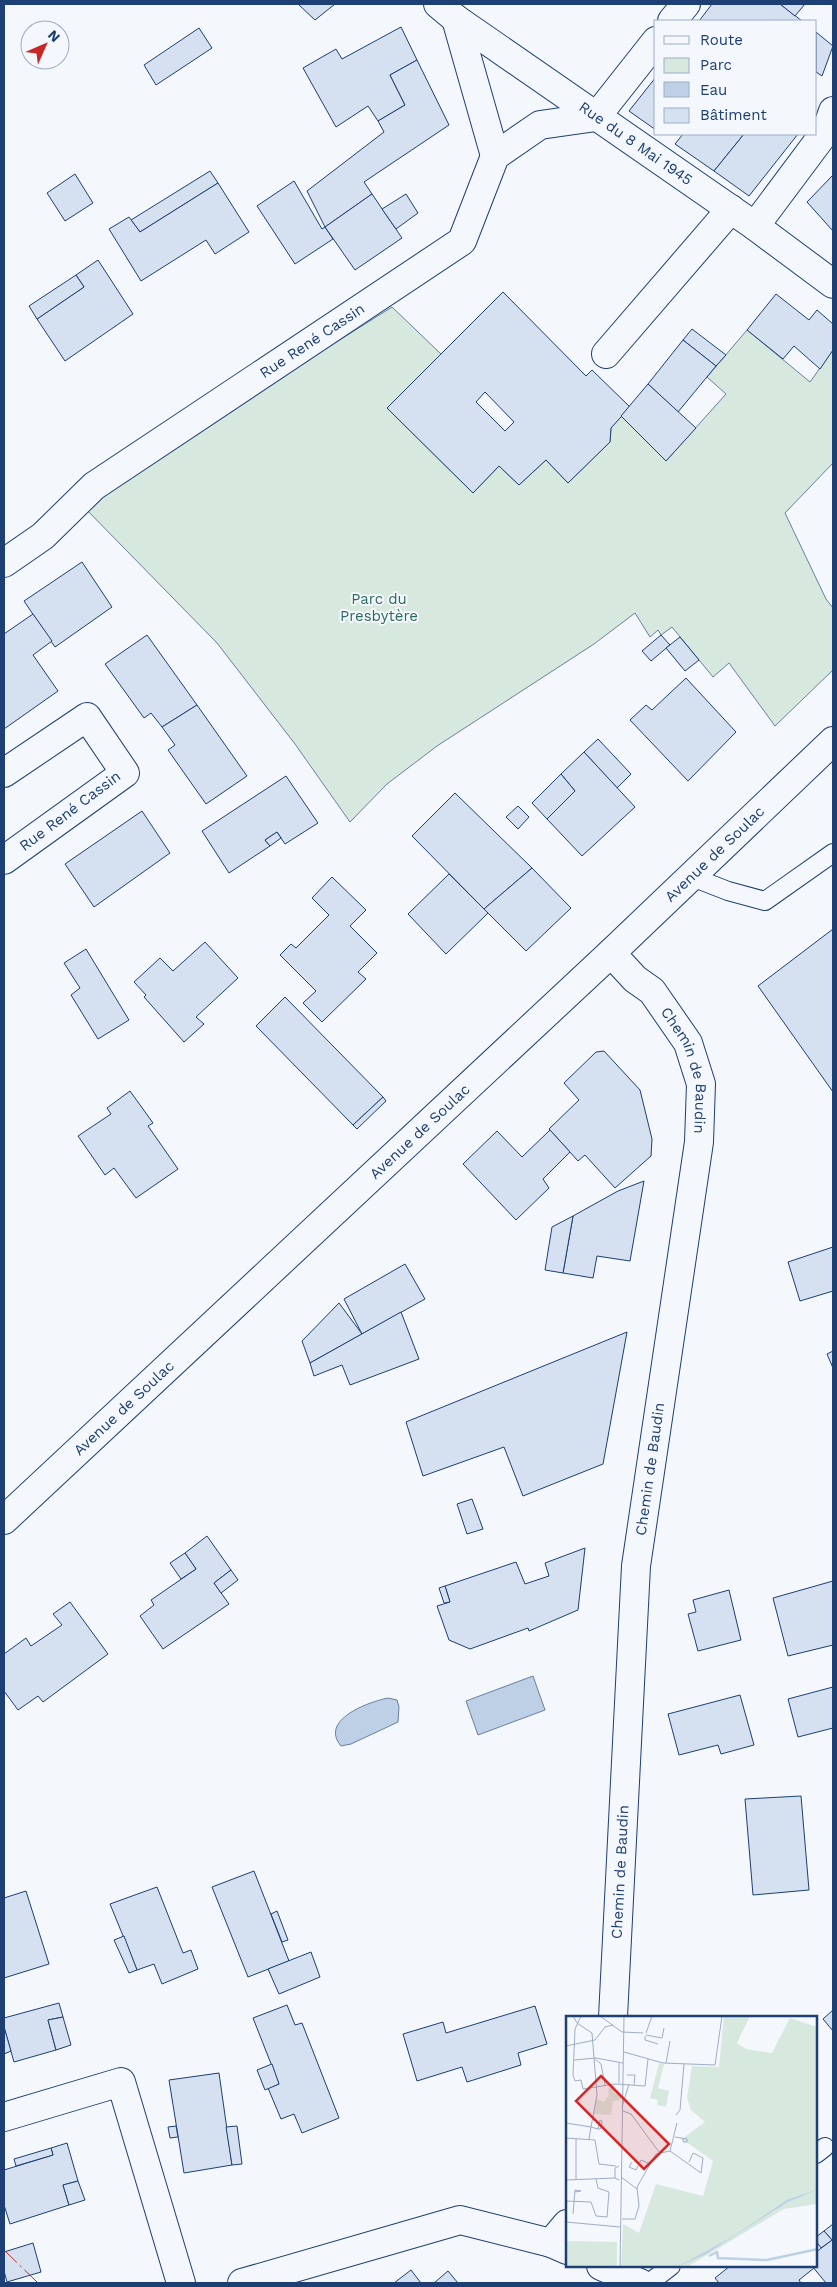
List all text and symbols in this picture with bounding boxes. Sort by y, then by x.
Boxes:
north arrow [20,20,70,70]
legend [654,20,817,135]
text: N [45,26,64,45]
text: Route [700,31,743,49]
text: Parc [700,56,732,74]
text: Eau [700,81,727,99]
street label: Rue du 8 Mai 1945 [575,98,696,189]
text: Bâtiment [700,106,767,124]
street label: Rue René Cassin [256,299,368,382]
park label: Parc du Presbytère [340,590,418,625]
street label: Rue René Cassin [16,767,124,855]
street label: Avenue de Soulac [661,802,768,906]
street label: Chemin de Baudin [657,1004,710,1134]
street label: Avenue de Soulac [366,1080,474,1183]
street label: Avenue de Soulac [70,1357,178,1459]
street label: Chemin de Baudin [632,1401,668,1537]
street label: Chemin de Baudin [607,1804,633,1940]
inset map [566,2016,817,2267]

